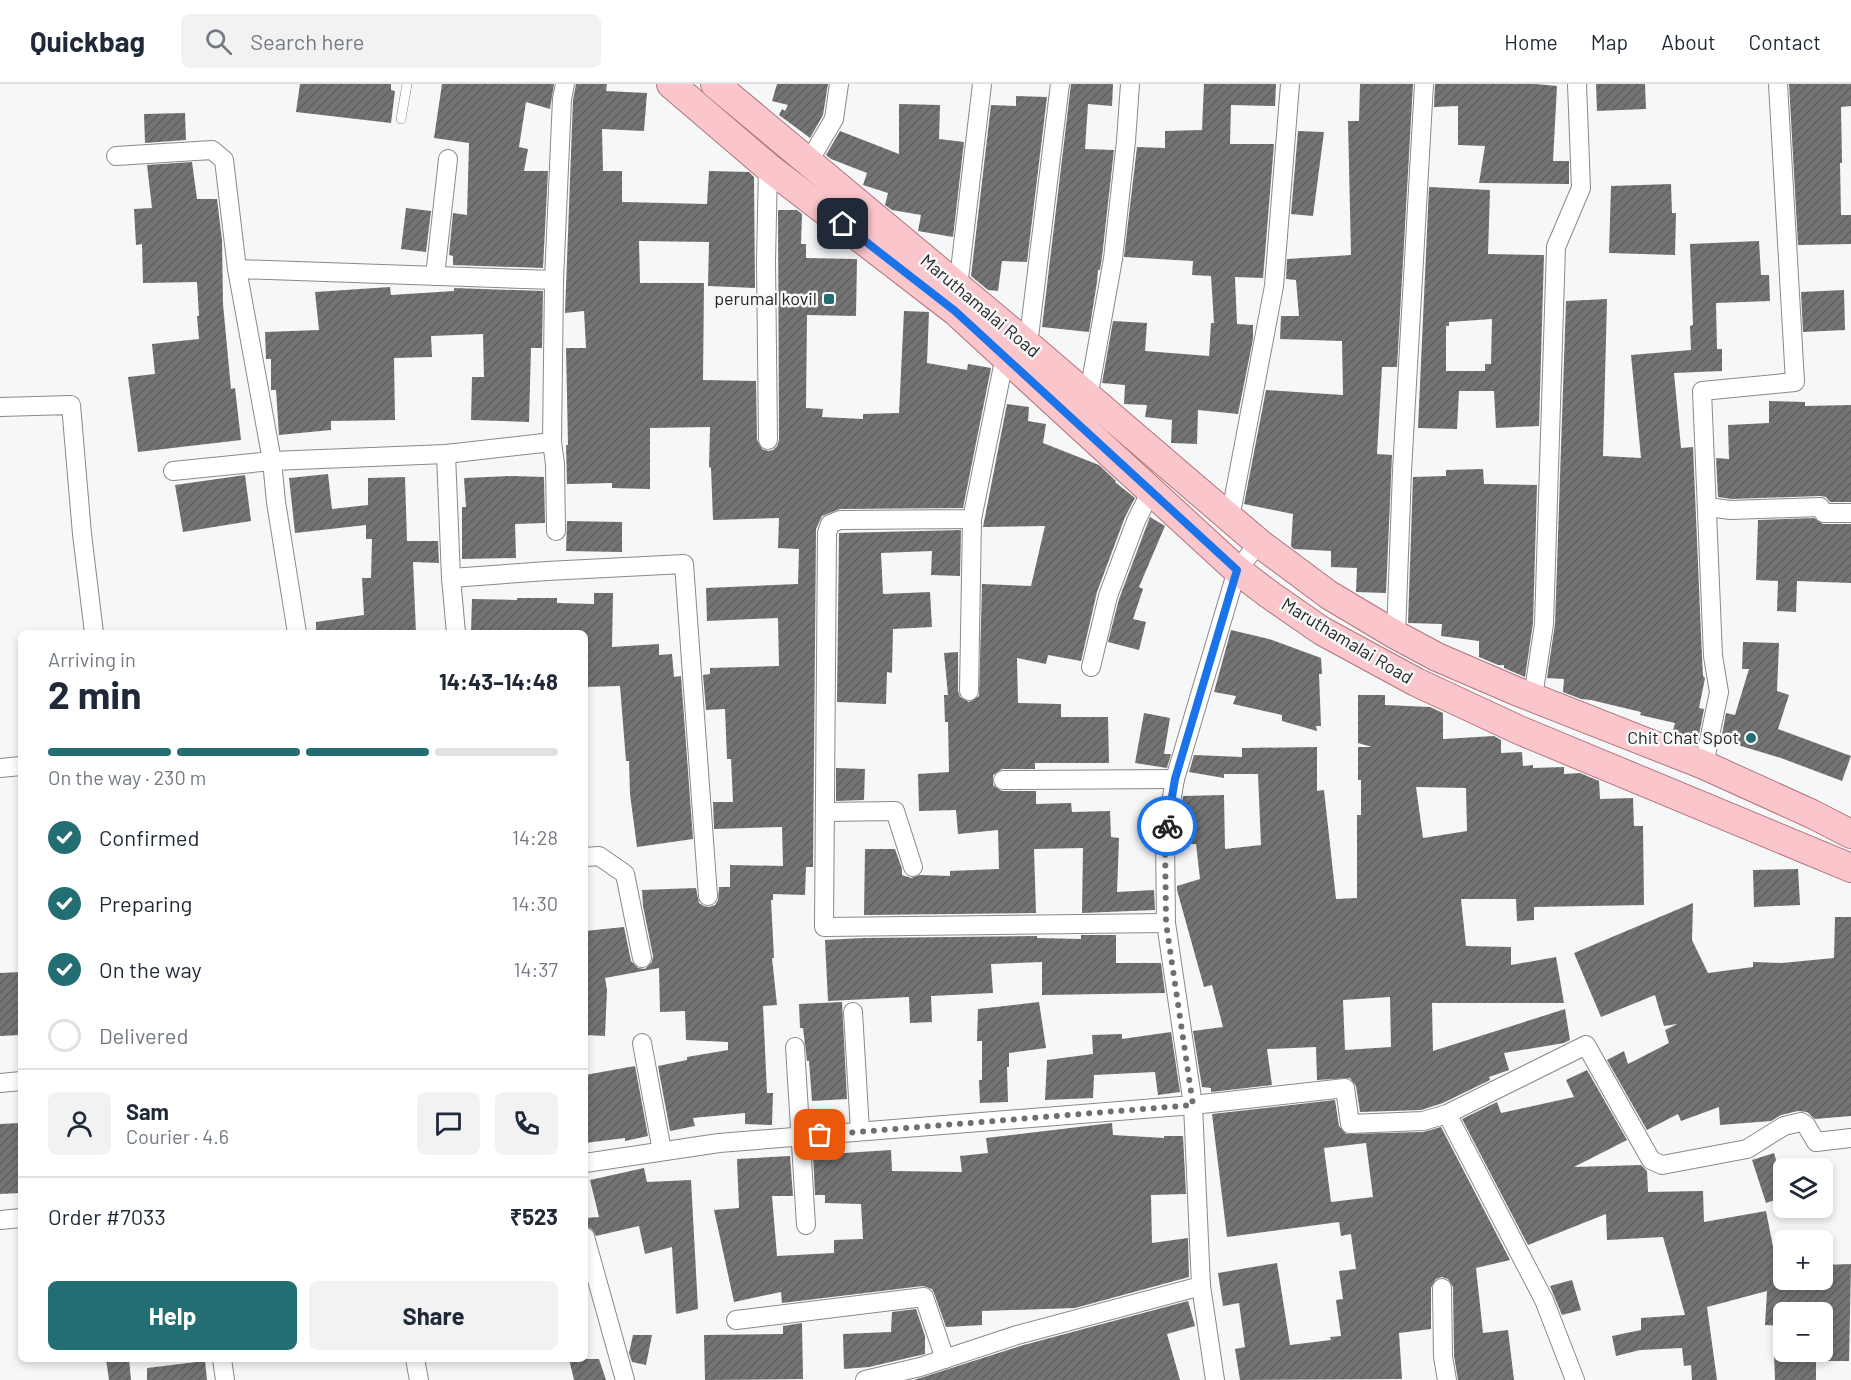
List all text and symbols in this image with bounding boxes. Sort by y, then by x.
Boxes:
search box [181,14,601,68]
text: Quickbag [30,24,145,58]
icon: search [202,25,235,58]
text: Search here [250,28,365,54]
text: Home [1504,29,1558,54]
text: Map [1591,29,1628,54]
text: About [1661,29,1716,54]
text: Contact [1749,29,1821,54]
pin [817,198,868,249]
icon: home [826,207,859,240]
street label: Maruthamalai Road [916,249,1045,362]
place label: perumal kovil [714,287,817,309]
marker: perumal kovil [822,292,836,306]
street label: Maruthamalai Road [1278,592,1417,688]
text: Arriving in [48,647,136,671]
text: 14:43–14:48 [439,668,558,694]
text: 2 min [48,670,141,717]
place label: Chit Chat Spot [1627,726,1739,748]
marker: Chit Chat Spot [1744,731,1758,745]
text: On the way · 230 m [48,765,206,789]
courier [1137,796,1197,856]
icon: bike [1151,810,1184,843]
icon: check [48,821,81,854]
text: Confirmed [99,824,199,850]
text: 14:28 [512,825,558,849]
icon: check [48,887,81,920]
text: Preparing [99,890,192,916]
text: 14:30 [512,891,558,915]
icon: check [48,953,81,986]
text: On the way [99,956,202,982]
text: 14:37 [513,957,558,981]
text: Delivered [99,1022,188,1048]
button: person [48,1092,111,1155]
button: chat [417,1092,480,1155]
button: phone [495,1092,558,1155]
text: Sam [126,1098,169,1124]
pin [794,1109,845,1160]
icon: bag [803,1118,836,1151]
text: Courier · 4.6 [126,1124,229,1148]
map controls [1773,1158,1833,1362]
button: layers [1773,1158,1833,1218]
text: Order #7033 [48,1203,166,1229]
text: ₹523 [510,1203,558,1229]
button: + [1773,1230,1833,1290]
button: Help [48,1281,297,1350]
button: Share [309,1281,558,1350]
button: − [1773,1302,1833,1362]

